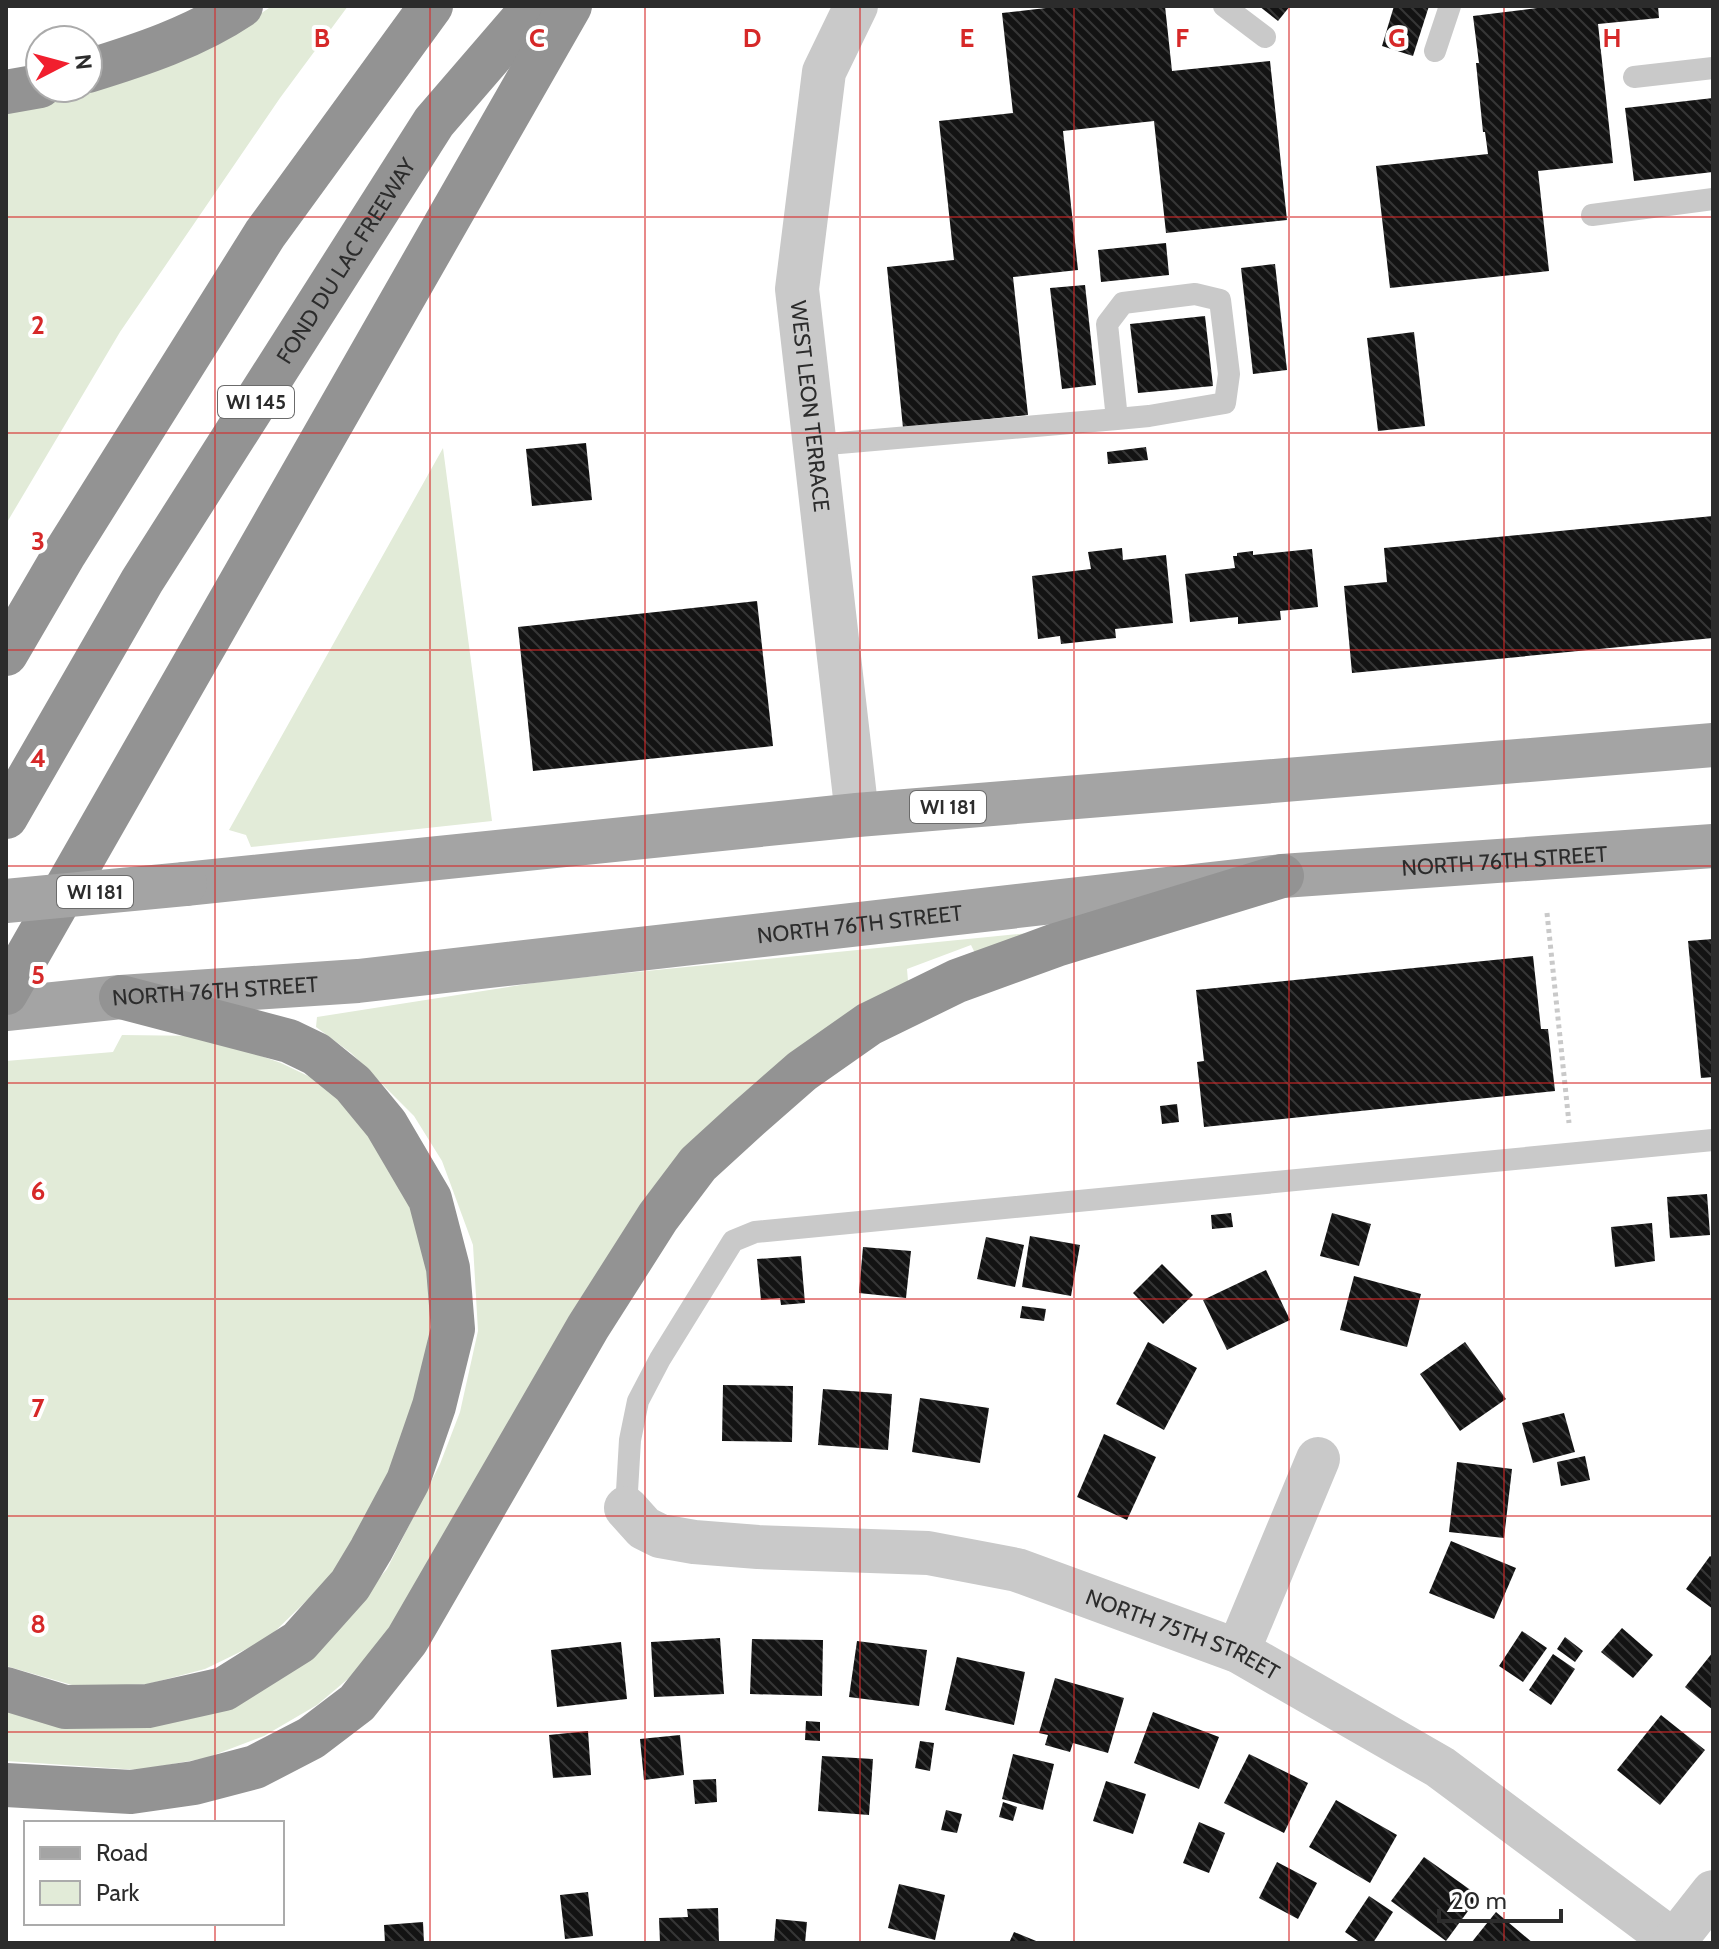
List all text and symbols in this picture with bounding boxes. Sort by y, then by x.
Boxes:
text: B [314,22,330,54]
text: C [529,22,545,54]
text: D [743,22,761,54]
text: E [960,22,974,54]
text: F [1175,22,1189,54]
text: G [1388,22,1406,54]
text: H [1603,22,1621,54]
north arrow [24,24,104,104]
text: N [69,53,98,71]
street label: FOND DU LAC FREEWAY [271,153,422,369]
street label: WEST LEON TERRACE [784,299,835,513]
text: 2 [31,309,45,341]
road number: WI 145 [218,386,294,418]
text: 3 [31,525,45,557]
text: 4 [30,742,46,774]
road number: WI 181 [910,791,986,823]
street label: NORTH 76TH STREET [1400,840,1609,882]
road number: WI 181 [57,876,133,908]
street label: NORTH 76TH STREET [756,899,964,950]
text: 5 [31,959,45,991]
street label: NORTH 76TH STREET [111,971,319,1012]
text: 6 [31,1175,45,1207]
text: 7 [31,1392,45,1424]
street label: NORTH 75TH STREET [1082,1583,1284,1686]
text: 8 [30,1608,46,1640]
legend [24,1821,284,1925]
text: Road [96,1838,148,1867]
scale bar [1439,1873,1561,1923]
text: Park [96,1878,139,1907]
text: 20 m [1451,1886,1507,1915]

